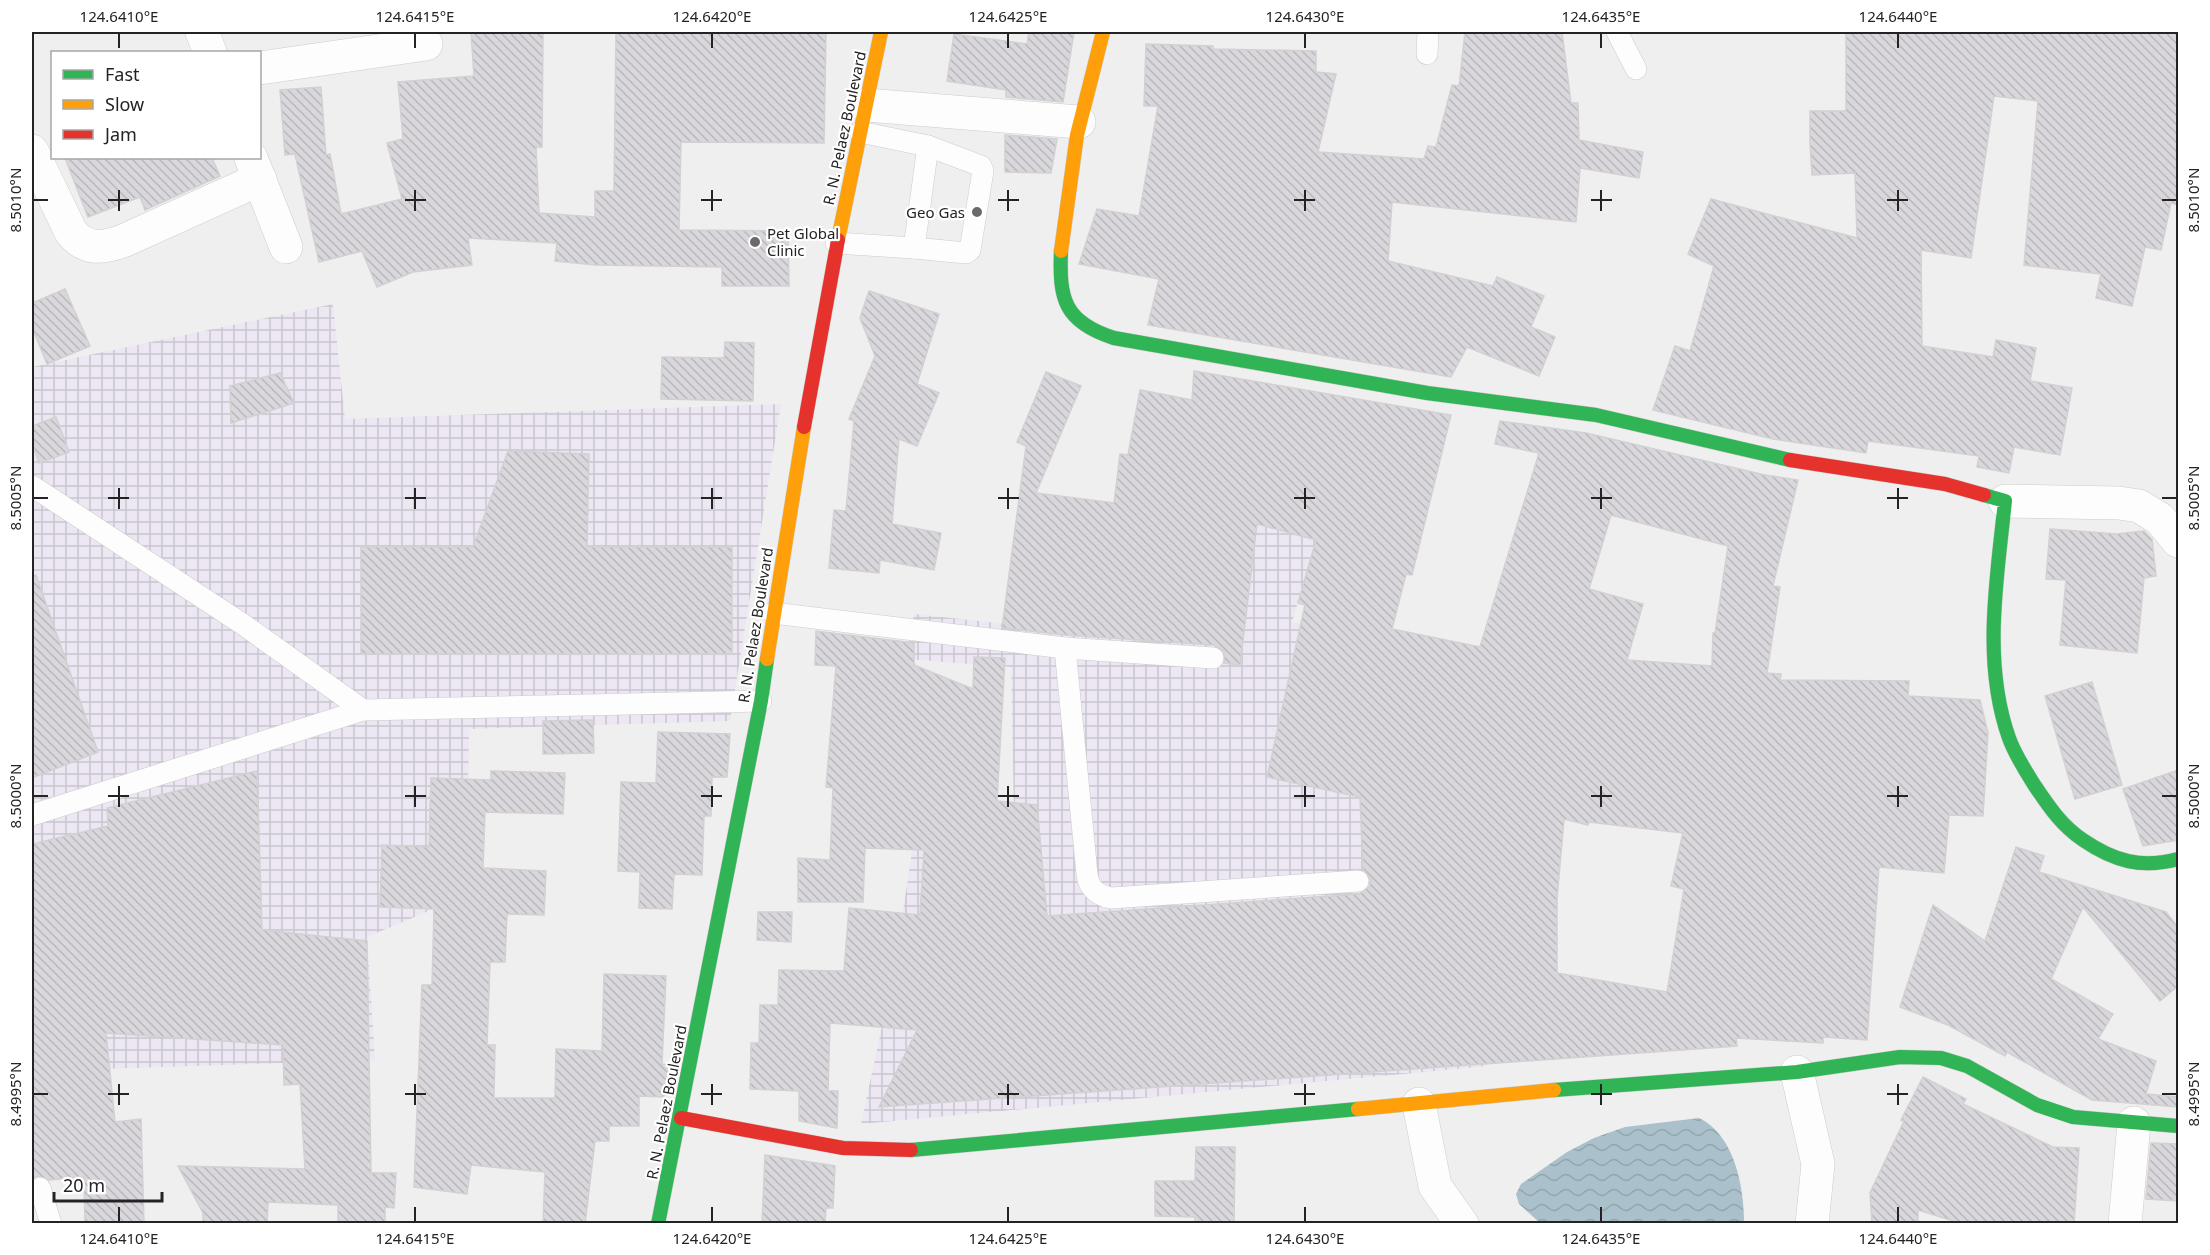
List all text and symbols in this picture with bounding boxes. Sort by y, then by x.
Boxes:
text: 124.6410°E [80,6,158,26]
text: 124.6415°E [376,6,454,26]
text: 124.6420°E [673,6,751,26]
text: 124.6425°E [969,6,1047,26]
text: 124.6430°E [1266,6,1344,26]
text: 124.6435°E [1562,6,1640,26]
text: 124.6440°E [1859,6,1937,26]
street label: R. N. Pelaez Boulevard [818,49,870,207]
legend [51,51,261,159]
text: Fast [105,62,140,86]
text: Slow [105,92,144,116]
text: Jam [103,122,137,146]
text: 8.5010°N [5,168,25,232]
text: 8.5010°N [2183,168,2203,232]
place label: Geo Gas [906,202,965,222]
marker: Geo Gas [970,205,984,219]
place label: Pet Global Clinic [767,223,839,260]
marker: Pet Global Clinic [748,235,762,249]
text: 8.5005°N [5,466,25,530]
text: 8.5005°N [2183,466,2203,530]
street label: R. N. Pelaez Boulevard [733,546,777,704]
text: 8.5000°N [5,764,25,828]
text: 8.5000°N [2183,764,2203,828]
street label: R. N. Pelaez Boulevard [641,1023,691,1181]
text: 8.4995°N [5,1062,25,1126]
text: 8.4995°N [2183,1062,2203,1126]
scale bar [54,1165,162,1203]
text: 20 m [63,1173,105,1197]
text: 124.6410°E [80,1228,158,1248]
text: 124.6415°E [376,1228,454,1248]
text: 124.6420°E [673,1228,751,1248]
text: 124.6425°E [969,1228,1047,1248]
text: 124.6430°E [1266,1228,1344,1248]
text: 124.6435°E [1562,1228,1640,1248]
text: 124.6440°E [1859,1228,1937,1248]

